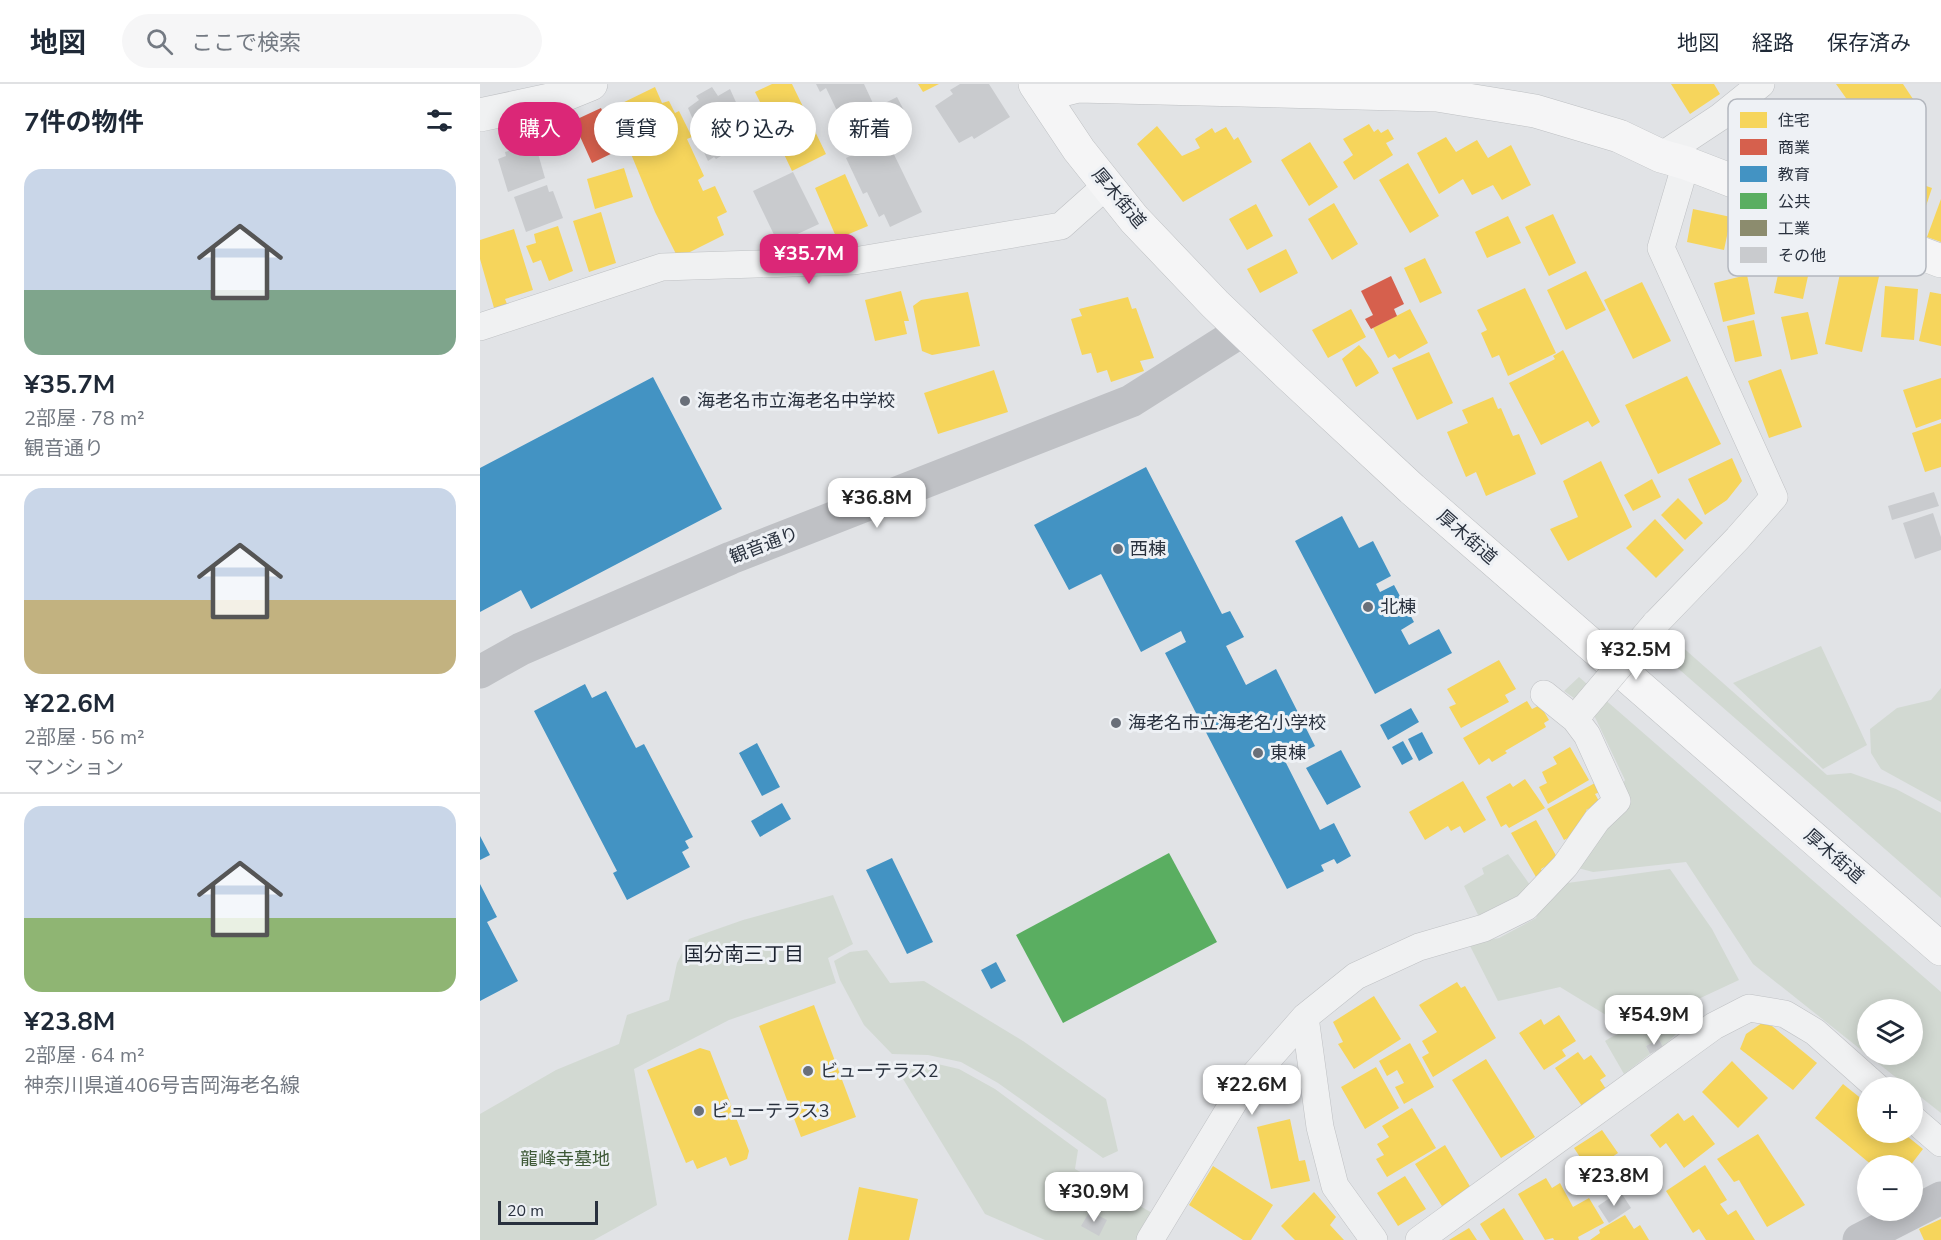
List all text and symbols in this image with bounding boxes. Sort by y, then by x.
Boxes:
search box [122,14,542,68]
text: 地図 [30,24,86,62]
icon: search [143,25,176,58]
text: ここで検索 [191,28,301,58]
text: 地図 [1677,29,1719,57]
text: 経路 [1752,29,1794,57]
text: 保存済み [1827,29,1911,57]
legend [1728,99,1926,276]
chip: 購入 [498,102,582,156]
chip: 賃貸 [594,102,678,156]
chip: 絞り込み [690,102,816,156]
chip: 新着 [828,102,912,156]
icon: filters [423,104,456,137]
text: 7件の物件 [24,105,144,140]
text: 住宅 [1778,110,1810,132]
text: 商業 [1778,137,1810,159]
street label: 厚木街道 [1087,163,1151,233]
text: 教育 [1778,164,1810,186]
text: 公共 [1778,191,1810,213]
icon: home [186,208,294,316]
text: 工業 [1778,218,1810,240]
pin: ¥35.7M [760,234,858,285]
text: ¥35.7M [774,240,844,267]
text: その他 [1778,245,1826,267]
text: ¥35.7M [24,367,115,402]
place label: 海老名市立海老名中学校 [697,389,895,413]
marker: 海老名市立海老名中学校 [678,394,692,408]
text: 2部屋 · 78 m² [24,405,145,432]
text: 観音通り [24,435,104,462]
pin: ¥36.8M [828,478,926,529]
text: ¥36.8M [842,484,912,511]
street label: 厚木街道 [1432,504,1502,570]
street label: 観音通り [726,521,802,569]
icon: home [186,527,294,635]
place label: 西棟 [1130,537,1166,561]
marker: 西棟 [1111,542,1125,556]
place label: 北棟 [1380,595,1416,619]
marker: 北棟 [1361,600,1375,614]
pin: ¥32.5M [1587,630,1685,681]
text: ¥32.5M [1601,636,1671,663]
text: ¥22.6M [24,686,115,721]
place label: 海老名市立海老名小学校 [1128,711,1326,735]
marker: 海老名市立海老名小学校 [1109,716,1123,730]
text: 2部屋 · 56 m² [24,724,145,751]
place label: 東棟 [1270,741,1306,765]
marker: 東棟 [1251,746,1265,760]
text: マンション [24,754,124,781]
street label: 厚木街道 [1799,823,1869,889]
icon: home [186,845,294,953]
district label: 国分南三丁目 [684,941,804,968]
pin: ¥54.9M [1605,995,1703,1046]
map controls [1857,999,1923,1221]
button: layers [1857,999,1923,1065]
text: ¥54.9M [1619,1001,1689,1028]
text: ¥23.8M [24,1004,115,1039]
text: 2部屋 · 64 m² [24,1042,145,1069]
place label: ビューテラス2 [820,1059,938,1083]
marker: ビューテラス2 [801,1064,815,1078]
pin: ¥22.6M [1203,1065,1301,1116]
text: ¥22.6M [1217,1071,1287,1098]
text: 神奈川県道406号吉岡海老名線 [24,1072,300,1099]
button: + [1857,1077,1923,1143]
place label: ビューテラス3 [711,1099,829,1123]
marker: ビューテラス3 [692,1104,706,1118]
park label: 龍峰寺墓地 [520,1147,610,1171]
button: − [1857,1155,1923,1221]
pin: ¥23.8M [1565,1156,1663,1207]
text: ¥23.8M [1579,1162,1649,1189]
pin: ¥30.9M [1045,1172,1143,1223]
text: ¥30.9M [1059,1178,1129,1205]
scale bar [498,1198,598,1226]
text: 20 m [507,1200,544,1222]

